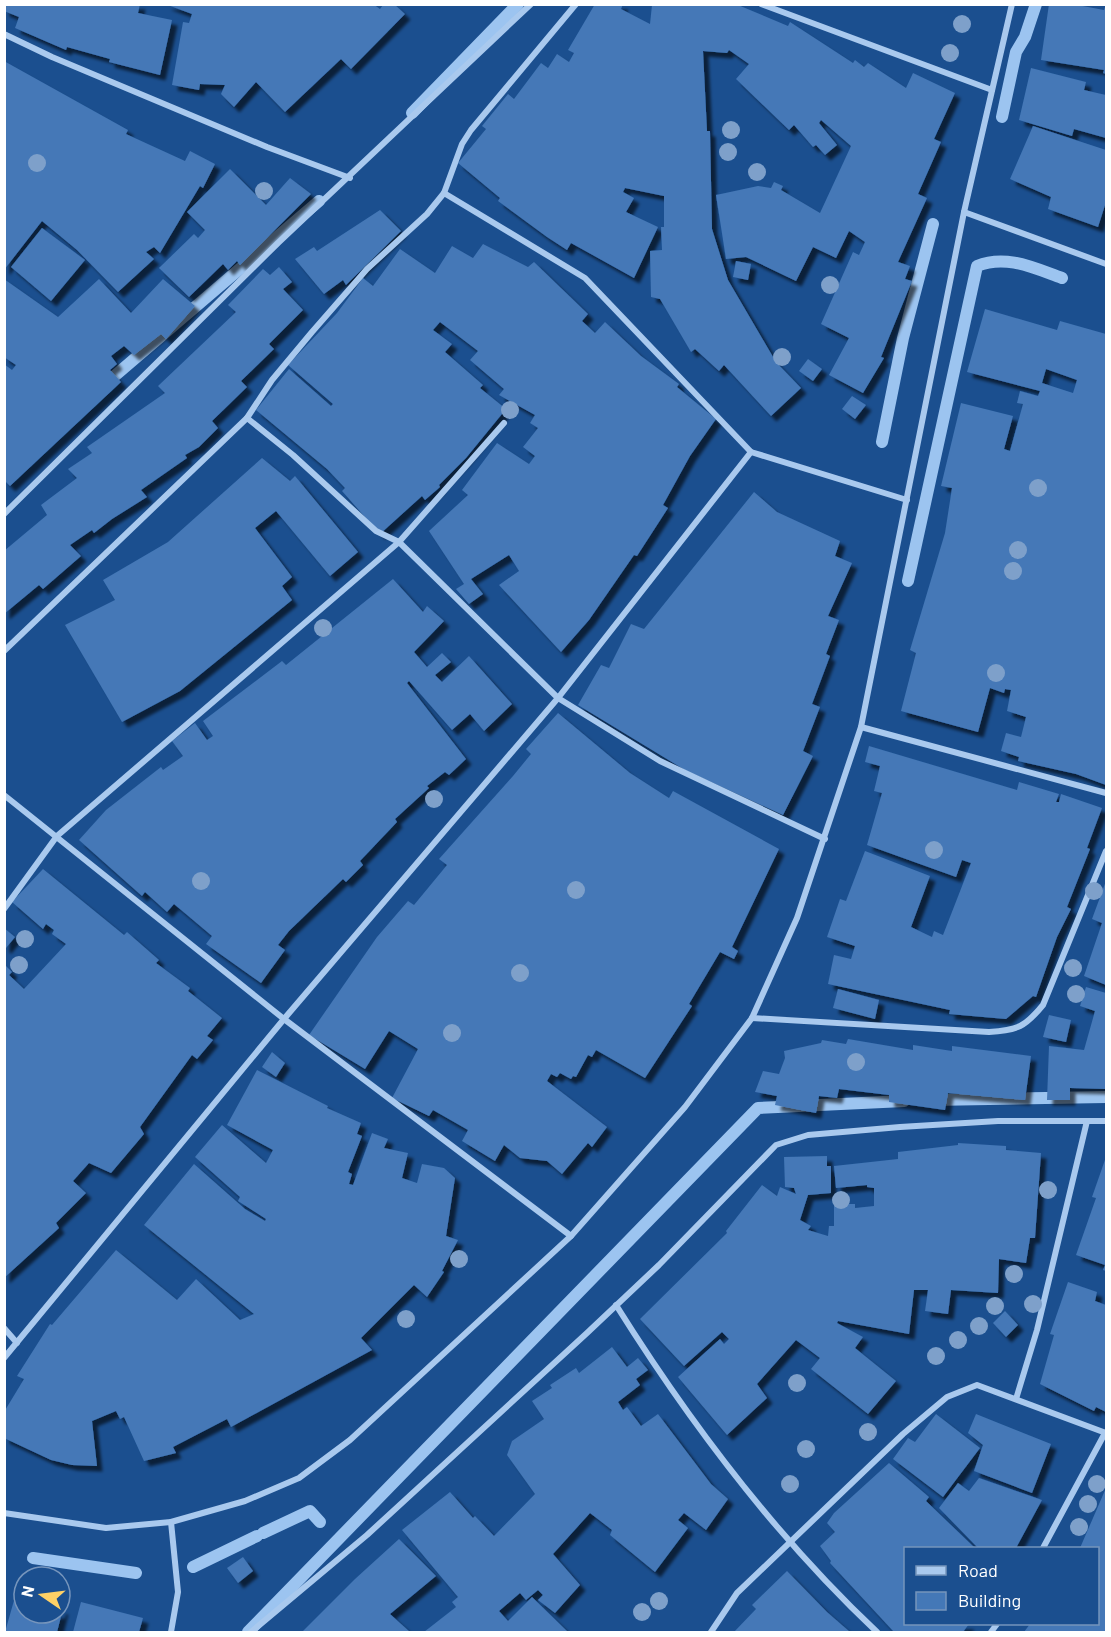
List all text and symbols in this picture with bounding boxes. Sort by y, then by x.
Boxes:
legend [904,1547,1099,1625]
text: Road [958,1559,998,1581]
north arrow [12,1565,72,1625]
text: N [16,1584,37,1599]
text: Building [958,1589,1021,1611]

